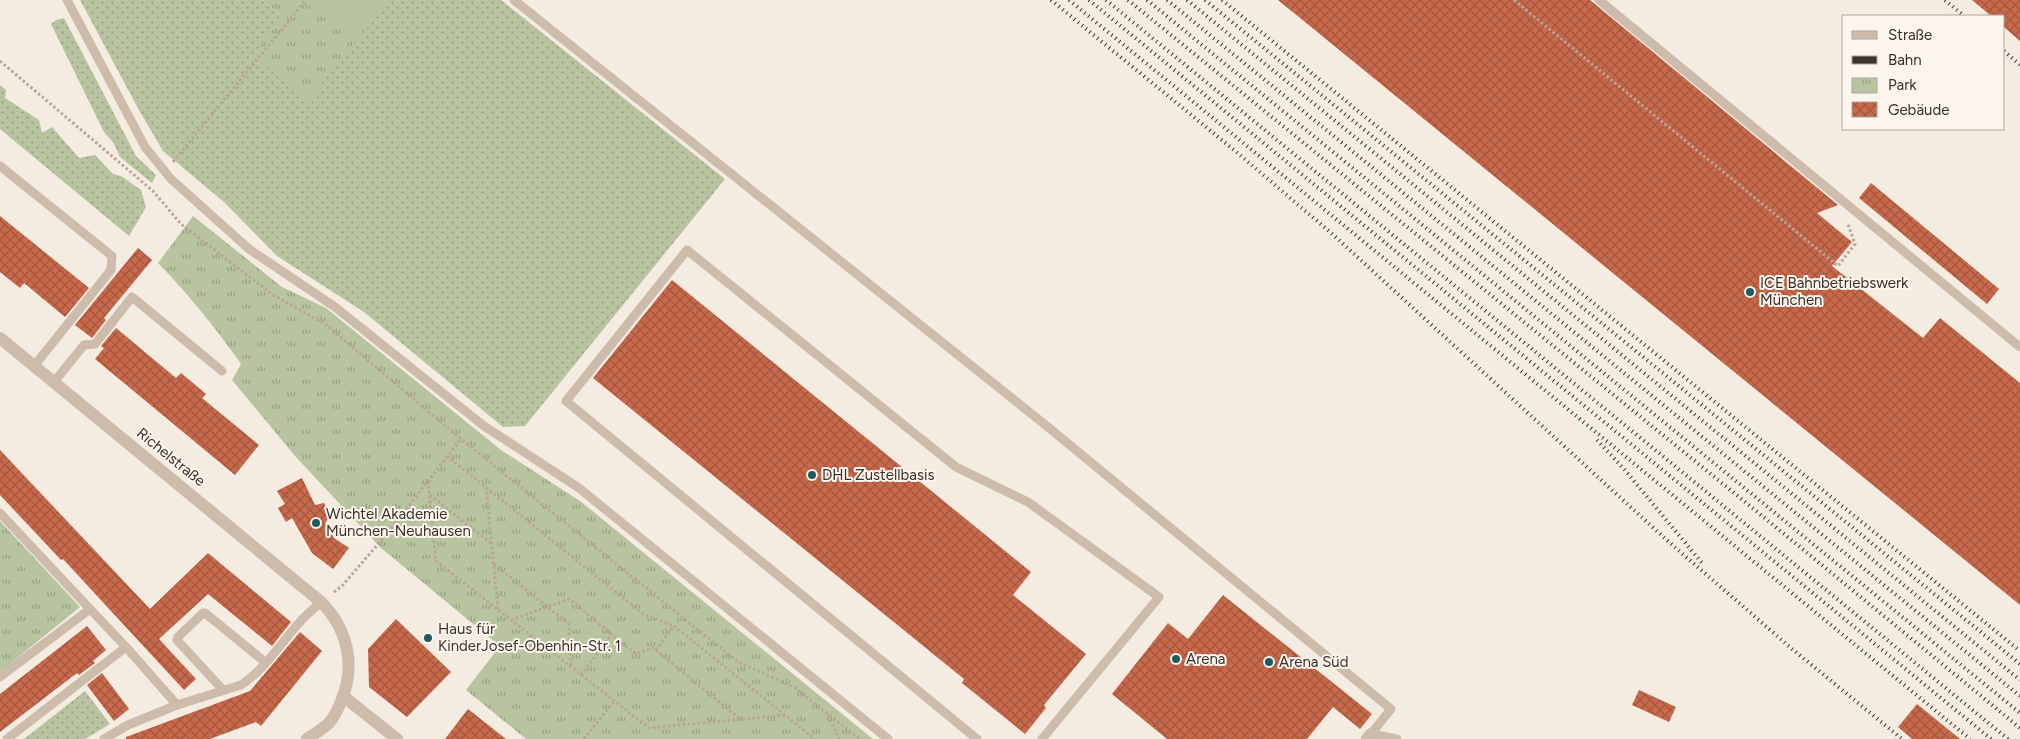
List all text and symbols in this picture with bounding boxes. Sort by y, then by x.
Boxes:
legend [1842,15,2005,130]
text: Straße [1888,26,1932,44]
text: Bahn [1888,51,1922,69]
text: Park [1888,76,1917,94]
text: Gebäude [1888,101,1949,119]
place label: ICE Bahnbetriebswerk München [1760,274,1909,309]
marker: ICE Bahnbetriebswerk München [1744,286,1756,298]
street label: Richelstraße [133,424,209,490]
place label: DHL Zustellbasis [822,466,934,484]
marker: DHL Zustellbasis [806,469,818,481]
place label: Wichtel Akademie München-Neuhausen [326,505,471,540]
marker: Wichtel Akademie München-Neuhausen [310,517,322,529]
place label: Haus für KinderJosef-Obenhin-Str. 1 [438,620,621,655]
marker: Haus für KinderJosef-Obenhin-Str. 1 [422,632,434,644]
place label: Arena [1186,650,1225,668]
marker: Arena [1170,653,1182,665]
place label: Arena Süd [1279,653,1349,671]
marker: Arena Süd [1263,656,1275,668]

